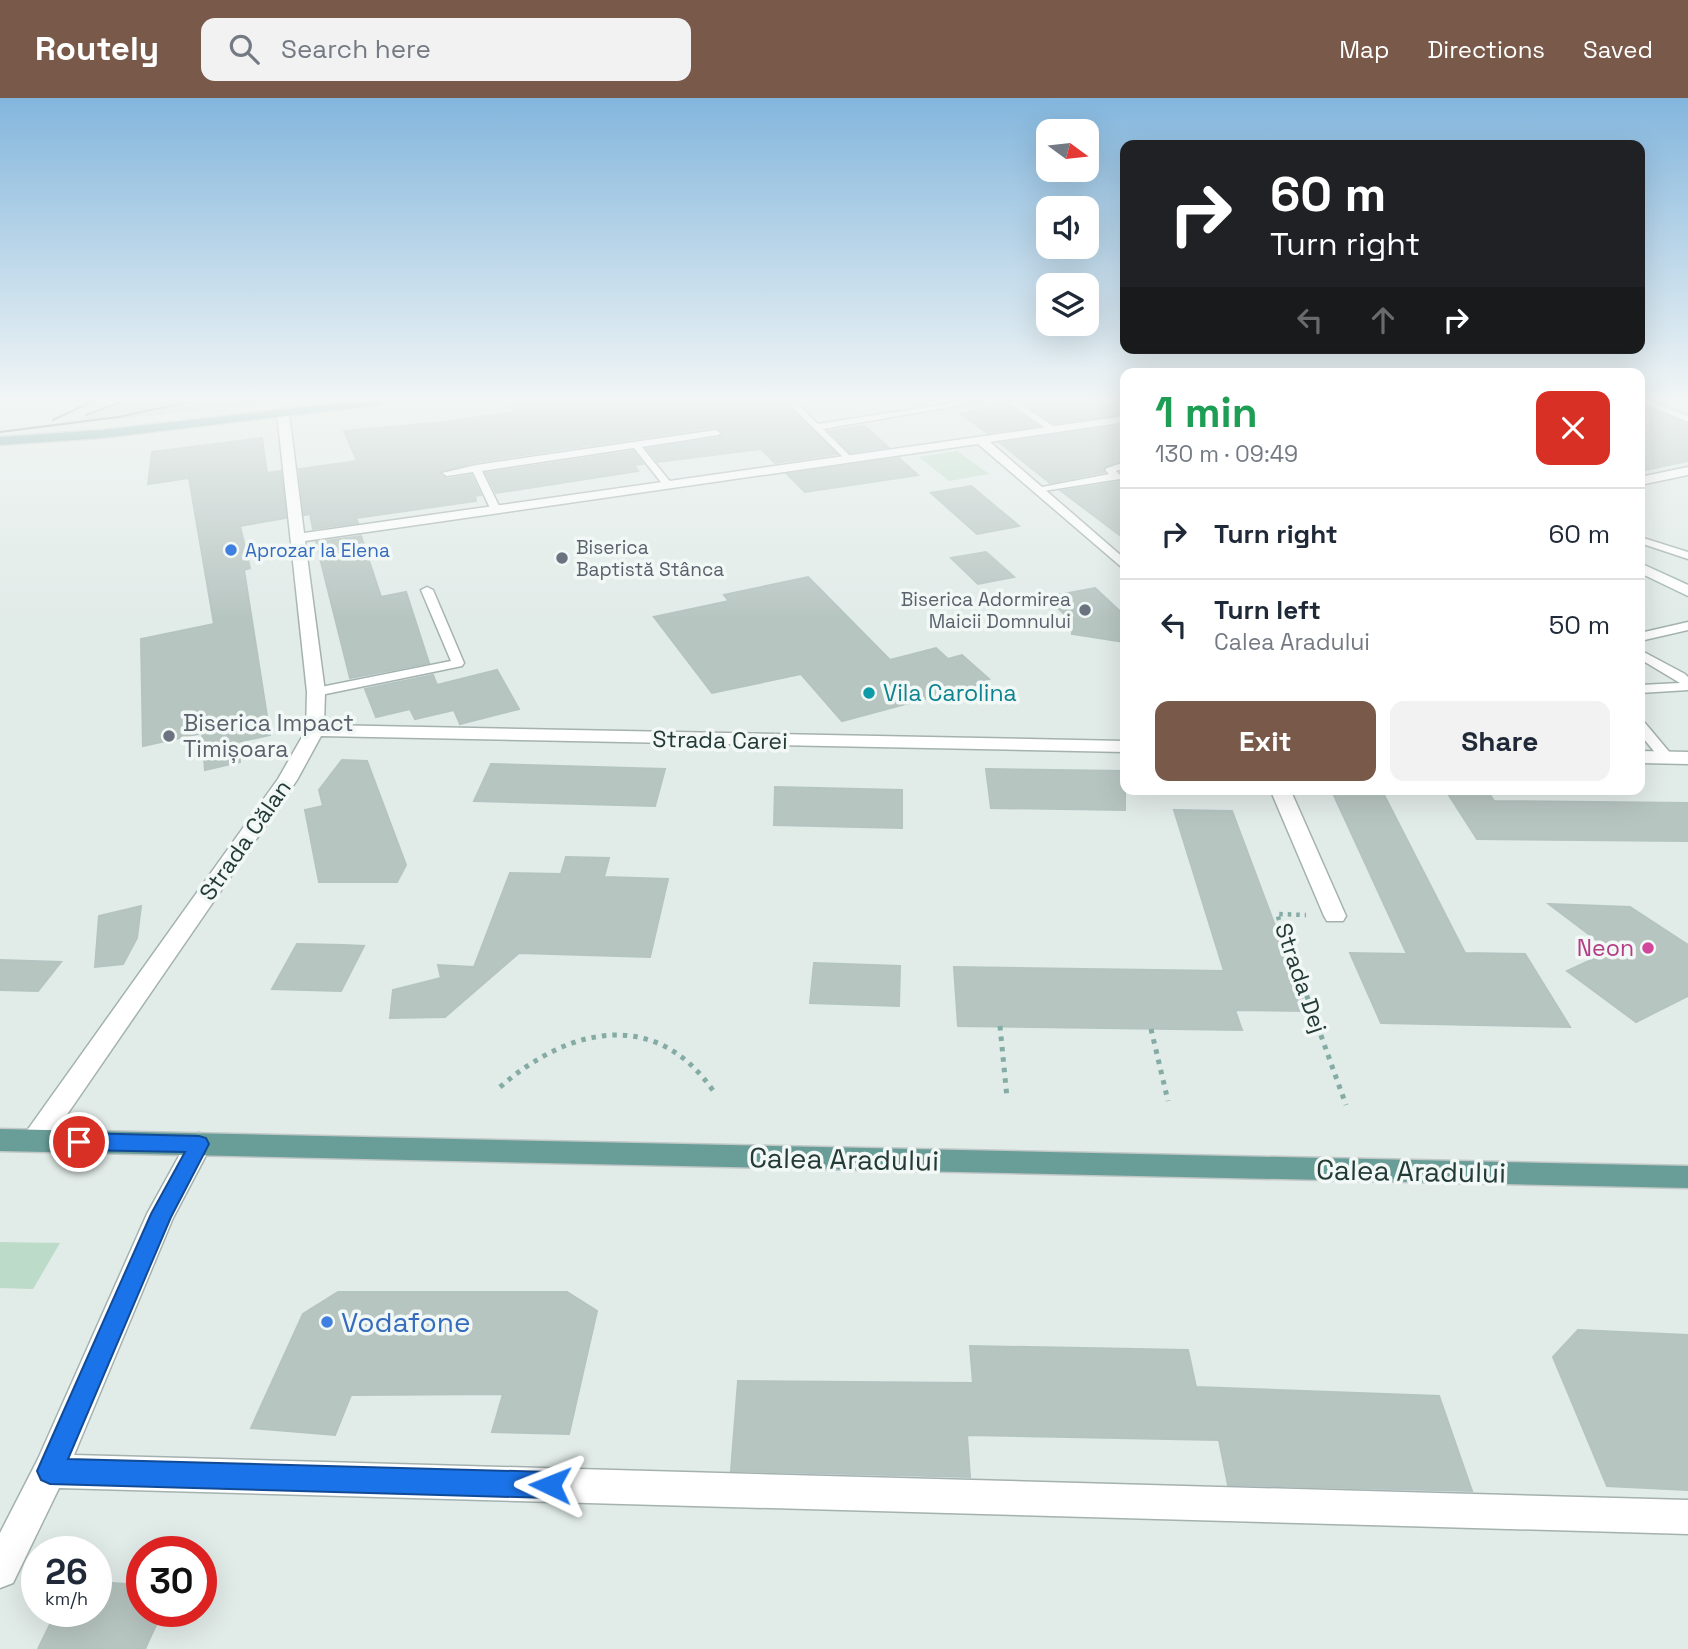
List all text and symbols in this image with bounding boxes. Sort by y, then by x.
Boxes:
search box [201,18,691,81]
text: Routely [35,28,159,70]
icon: search [225,30,263,68]
text: Search here [281,32,431,66]
text: Map [1339,34,1389,65]
text: Directions [1427,34,1545,65]
text: Saved [1583,34,1653,65]
north arrow [1036,119,1099,182]
map controls [1036,119,1099,336]
text: 60 m [1270,163,1386,225]
icon: right [1155,168,1246,259]
button: sound [1036,196,1099,259]
text: Turn right [1270,224,1420,264]
button: layers [1036,273,1099,336]
icon: left [1291,301,1329,339]
icon: ahead [1364,301,1402,339]
icon: right [1437,301,1475,339]
text: 1 min [1155,386,1258,439]
button: close [1536,391,1610,465]
text: 130 m · 09:49 [1155,439,1298,469]
icon: right [1155,515,1193,553]
text: Turn right [1214,517,1338,551]
text: 60 m [1548,517,1610,551]
place label: Biserica Baptistă Stânca [576,535,724,582]
place label: Aprozar la Elena [245,538,390,563]
marker: Aprozar la Elena [223,542,239,558]
marker: Biserica Baptistă Stânca [554,550,570,566]
place label: Biserica Adormirea Maicii Domnului [901,587,1071,634]
text: Turn left [1214,593,1321,627]
marker: Biserica Adormirea Maicii Domnului [1077,602,1093,618]
icon: left [1155,606,1193,644]
text: 50 m [1549,608,1610,642]
text: Calea Aradului [1214,627,1370,657]
place label: Vila Carolina [883,678,1017,708]
marker: Vila Carolina [861,685,877,701]
button: Exit [1155,701,1376,781]
button: Share [1390,701,1610,781]
place label: Biserica Impact Timișoara [183,708,354,764]
street label: Strada Carei [652,724,788,756]
marker: Biserica Impact Timișoara [161,728,177,744]
street label: Strada Călan [192,774,298,906]
street label: Strada Dej [1268,919,1334,1037]
place label: Neon [1577,933,1634,963]
marker: Neon [1640,940,1656,956]
pin [49,1112,109,1172]
icon: arrive [60,1123,98,1161]
street label: Calea Aradului [749,1139,939,1179]
street label: Calea Aradului [1316,1151,1506,1191]
place label: Vodafone [341,1304,471,1340]
marker: Vodafone [319,1314,335,1330]
position arrow [513,1448,587,1522]
speed limit sign: 30 [126,1536,217,1627]
text: 26 [45,1550,88,1594]
text: km/h [45,1587,88,1610]

